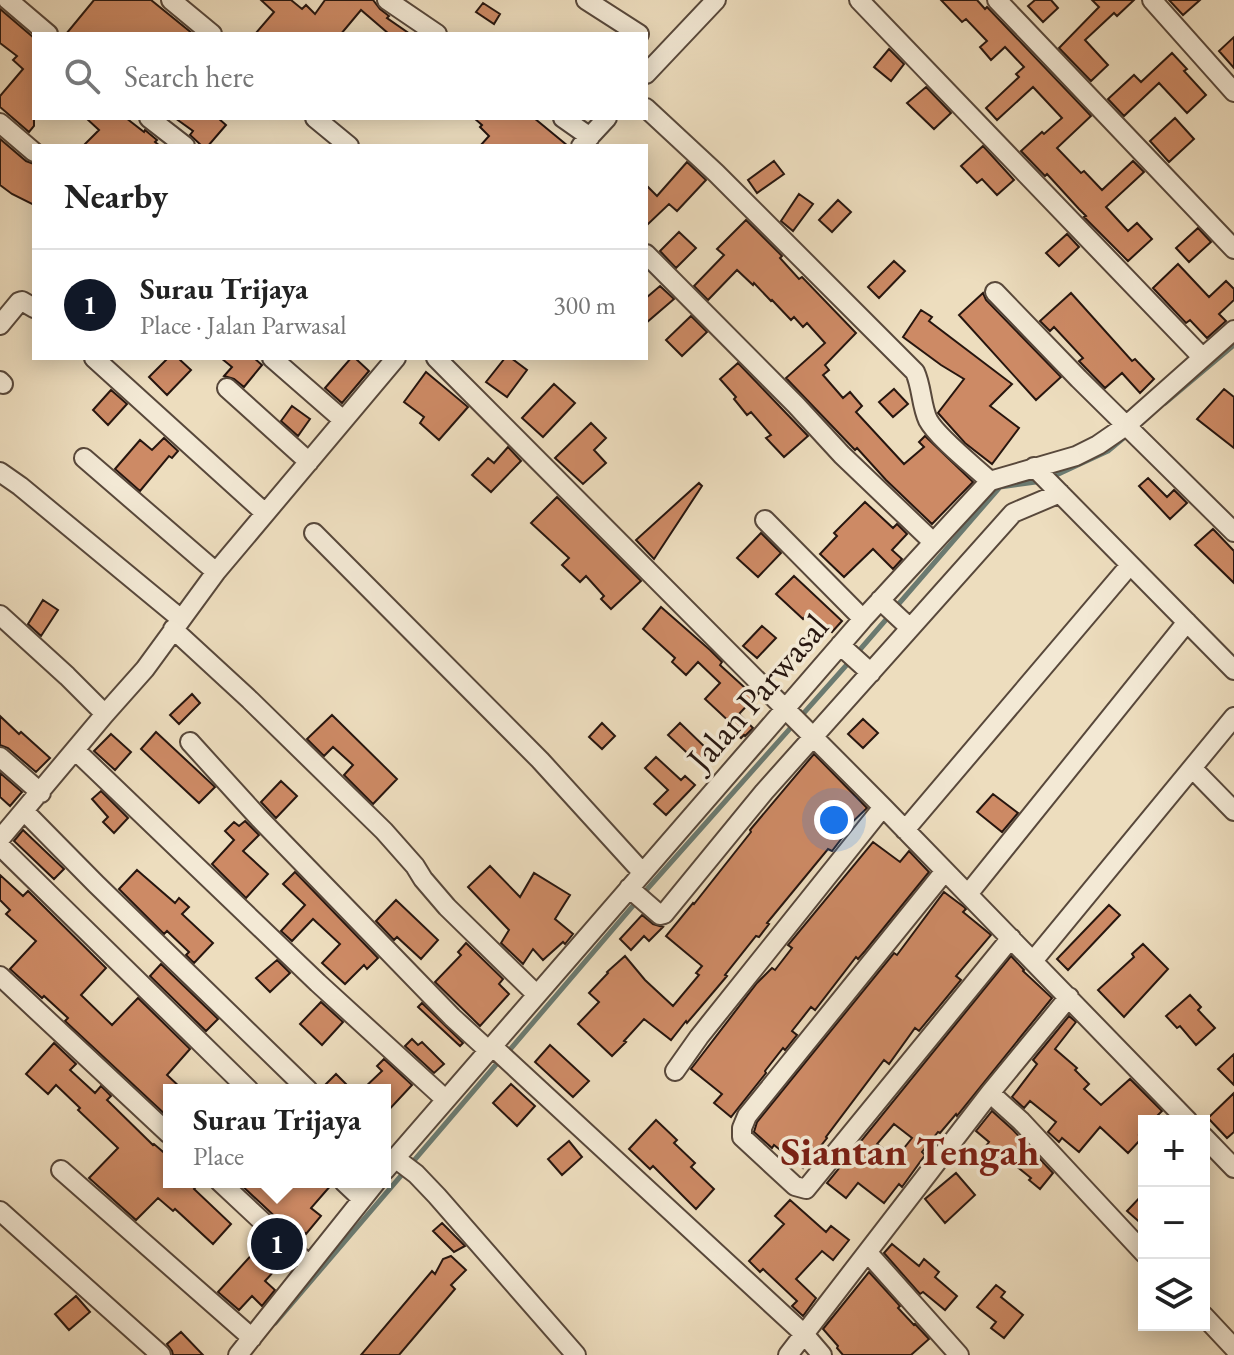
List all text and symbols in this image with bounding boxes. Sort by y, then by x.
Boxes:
search box [32,32,648,120]
icon: search [60,54,104,98]
text: Search here [124,57,254,96]
text: Nearby [64,174,168,218]
text: Surau Trijaya [140,269,308,308]
text: 1 [83,288,97,322]
text: 300 m [553,288,616,322]
text: Place · Jalan Parwasal [140,308,346,342]
street label: Jalan Parwasal [674,604,839,783]
your location [814,800,854,840]
popup [163,1084,391,1188]
text: Surau Trijaya [193,1100,361,1139]
map controls [1138,1115,1210,1331]
button: + [1138,1115,1210,1187]
district label: Siantan Tengah [781,1125,1039,1177]
text: Place [193,1139,244,1173]
button: − [1138,1187,1210,1259]
pin: 1 [251,1214,303,1274]
button: layers [1138,1259,1210,1331]

